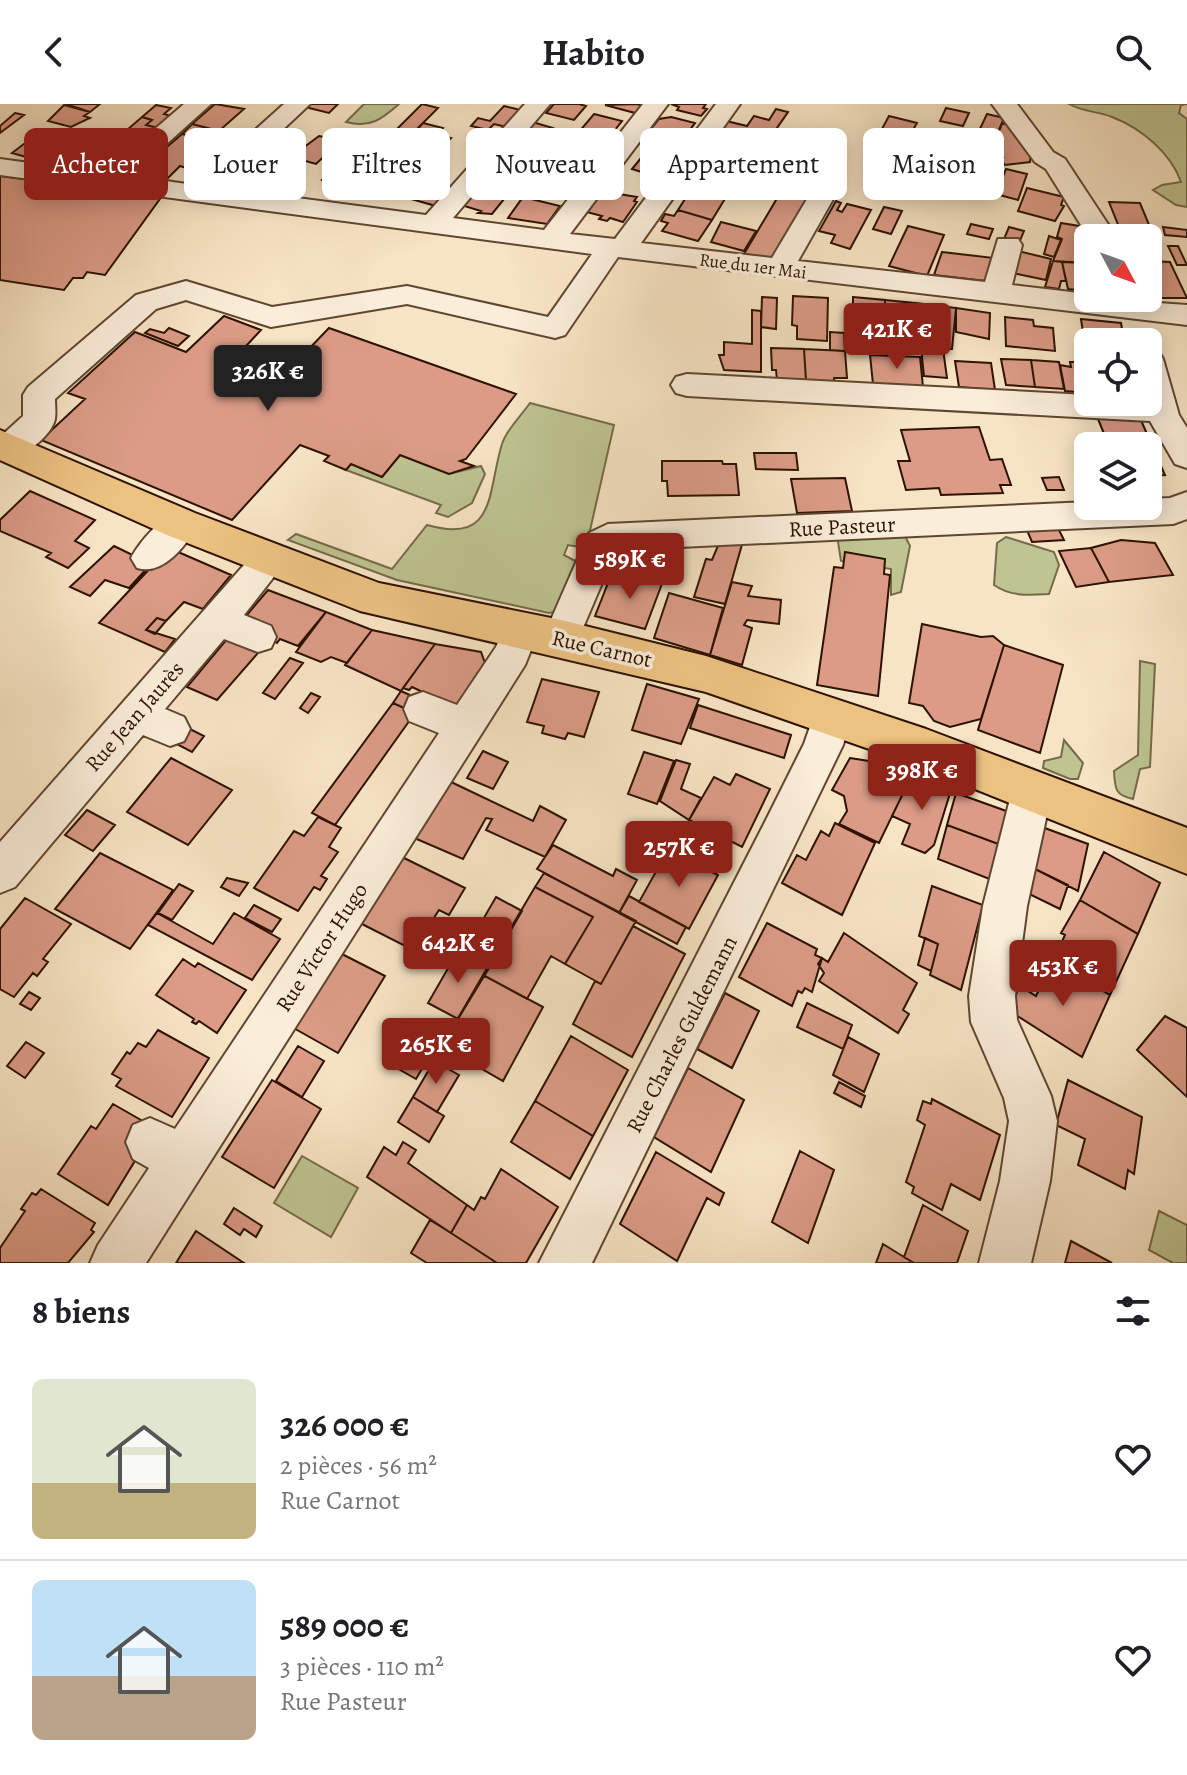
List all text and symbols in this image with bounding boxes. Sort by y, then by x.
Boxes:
text: Habito [542,28,645,77]
icon: back [32,30,76,74]
icon: search [1111,30,1155,74]
chip: Acheter [24,128,168,200]
chip: Louer [184,128,306,200]
chip: Filtres [322,128,450,200]
chip: Nouveau [466,128,624,200]
chip: Appartement [640,128,847,200]
chip: Maison [863,128,1004,200]
north arrow [1074,224,1162,312]
map controls [1074,224,1162,520]
street label: Rue du 1er Mai [698,248,808,284]
pin: 421K € [832,303,962,371]
text: 421K € [862,311,932,346]
button: locate [1074,328,1162,416]
pin: 326K € [203,345,333,413]
text: 326K € [232,353,304,388]
button: layers [1074,432,1162,520]
street label: Rue Pasteur [788,509,896,545]
pin: 589K € [565,533,695,601]
text: 589K € [594,541,666,576]
street label: Rue Carnot [549,623,655,675]
street label: Rue Jean Jaurès [78,655,191,778]
pin: 398K € [857,744,987,812]
text: 398K € [886,752,958,787]
pin: 257K € [614,821,744,889]
text: 257K € [643,829,715,864]
street label: Rue Victor Hugo [269,877,375,1018]
pin: 642K € [393,917,523,985]
text: 642K € [421,925,495,960]
street label: Rue Charles Guldemann [619,931,745,1138]
pin: 453K € [998,940,1128,1008]
text: 453K € [1027,948,1099,983]
pin: 265K € [371,1018,501,1086]
text: 265K € [400,1026,472,1061]
text: 8 biens [32,1288,130,1335]
icon: filters [1111,1289,1155,1333]
text: 326 000 € [280,1401,410,1448]
icon: home [96,1411,192,1507]
icon: heart [1111,1437,1155,1481]
text: 2 pièces · 56 m² [280,1448,437,1483]
text: Rue Carnot [280,1483,400,1518]
text: 589 000 € [280,1602,409,1649]
icon: home [96,1612,192,1708]
icon: heart [1111,1638,1155,1682]
text: 3 pièces · 110 m² [280,1649,444,1684]
text: Rue Pasteur [280,1684,407,1719]

